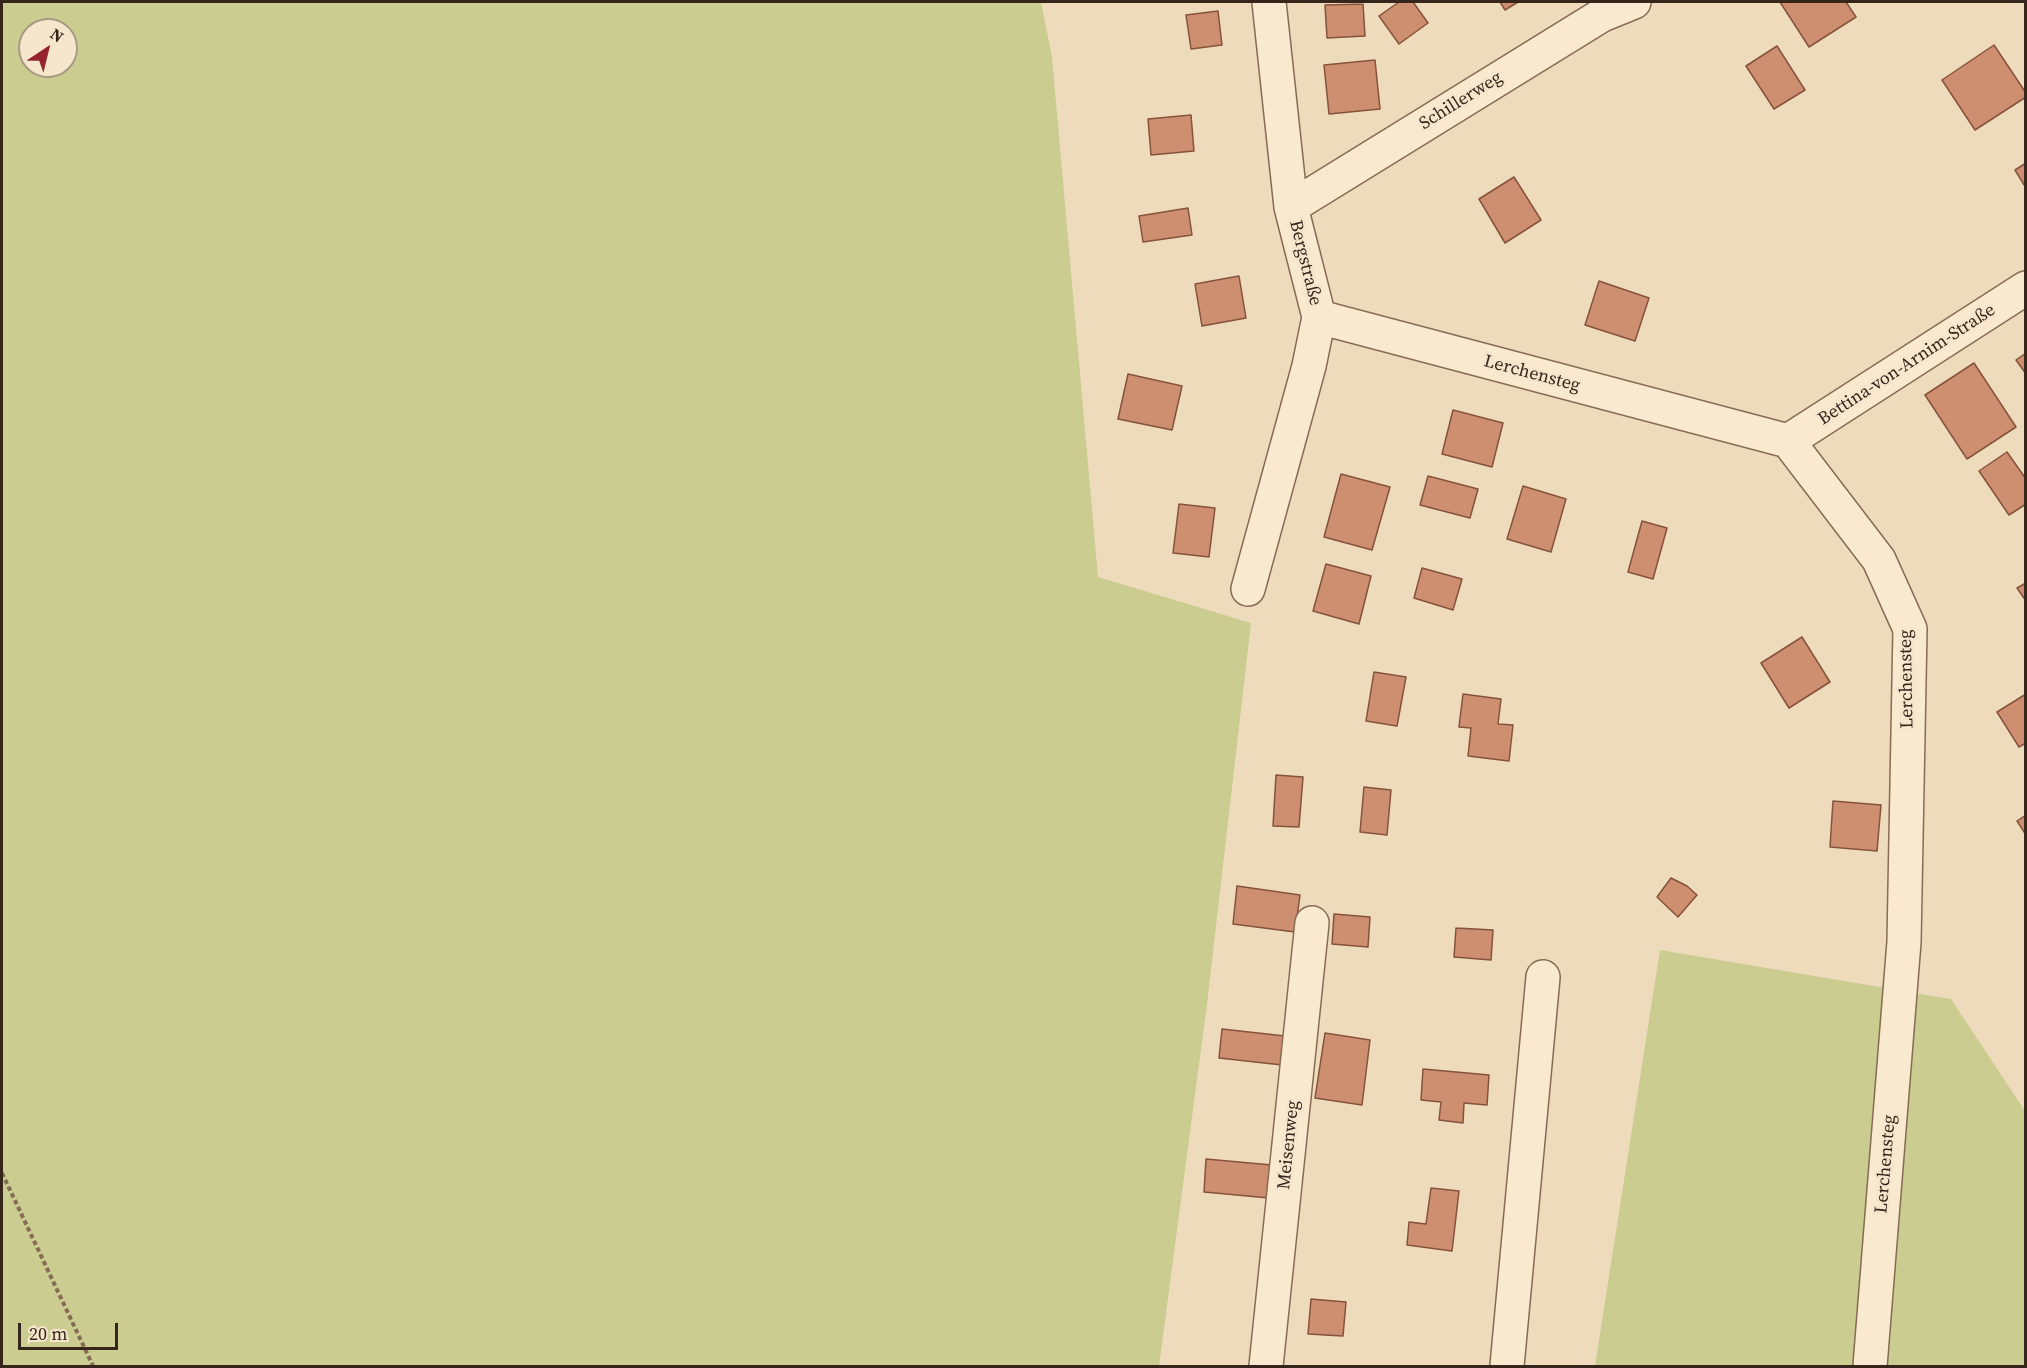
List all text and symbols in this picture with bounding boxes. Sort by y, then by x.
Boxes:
north arrow [18,18,78,78]
text: N [46,23,68,47]
street label: Schillerweg [1416,67,1506,135]
street label: Bergstraße [1284,218,1326,308]
street label: Bettina-von-Arnim-Straße [1814,300,2000,430]
street label: Lerchensteg [1481,351,1583,397]
street label: Lerchensteg [1895,629,1919,729]
street label: Meisenweg [1274,1099,1304,1191]
street label: Lerchensteg [1871,1114,1901,1214]
scale bar [21,1311,122,1349]
text: 20 m [29,1321,67,1346]

